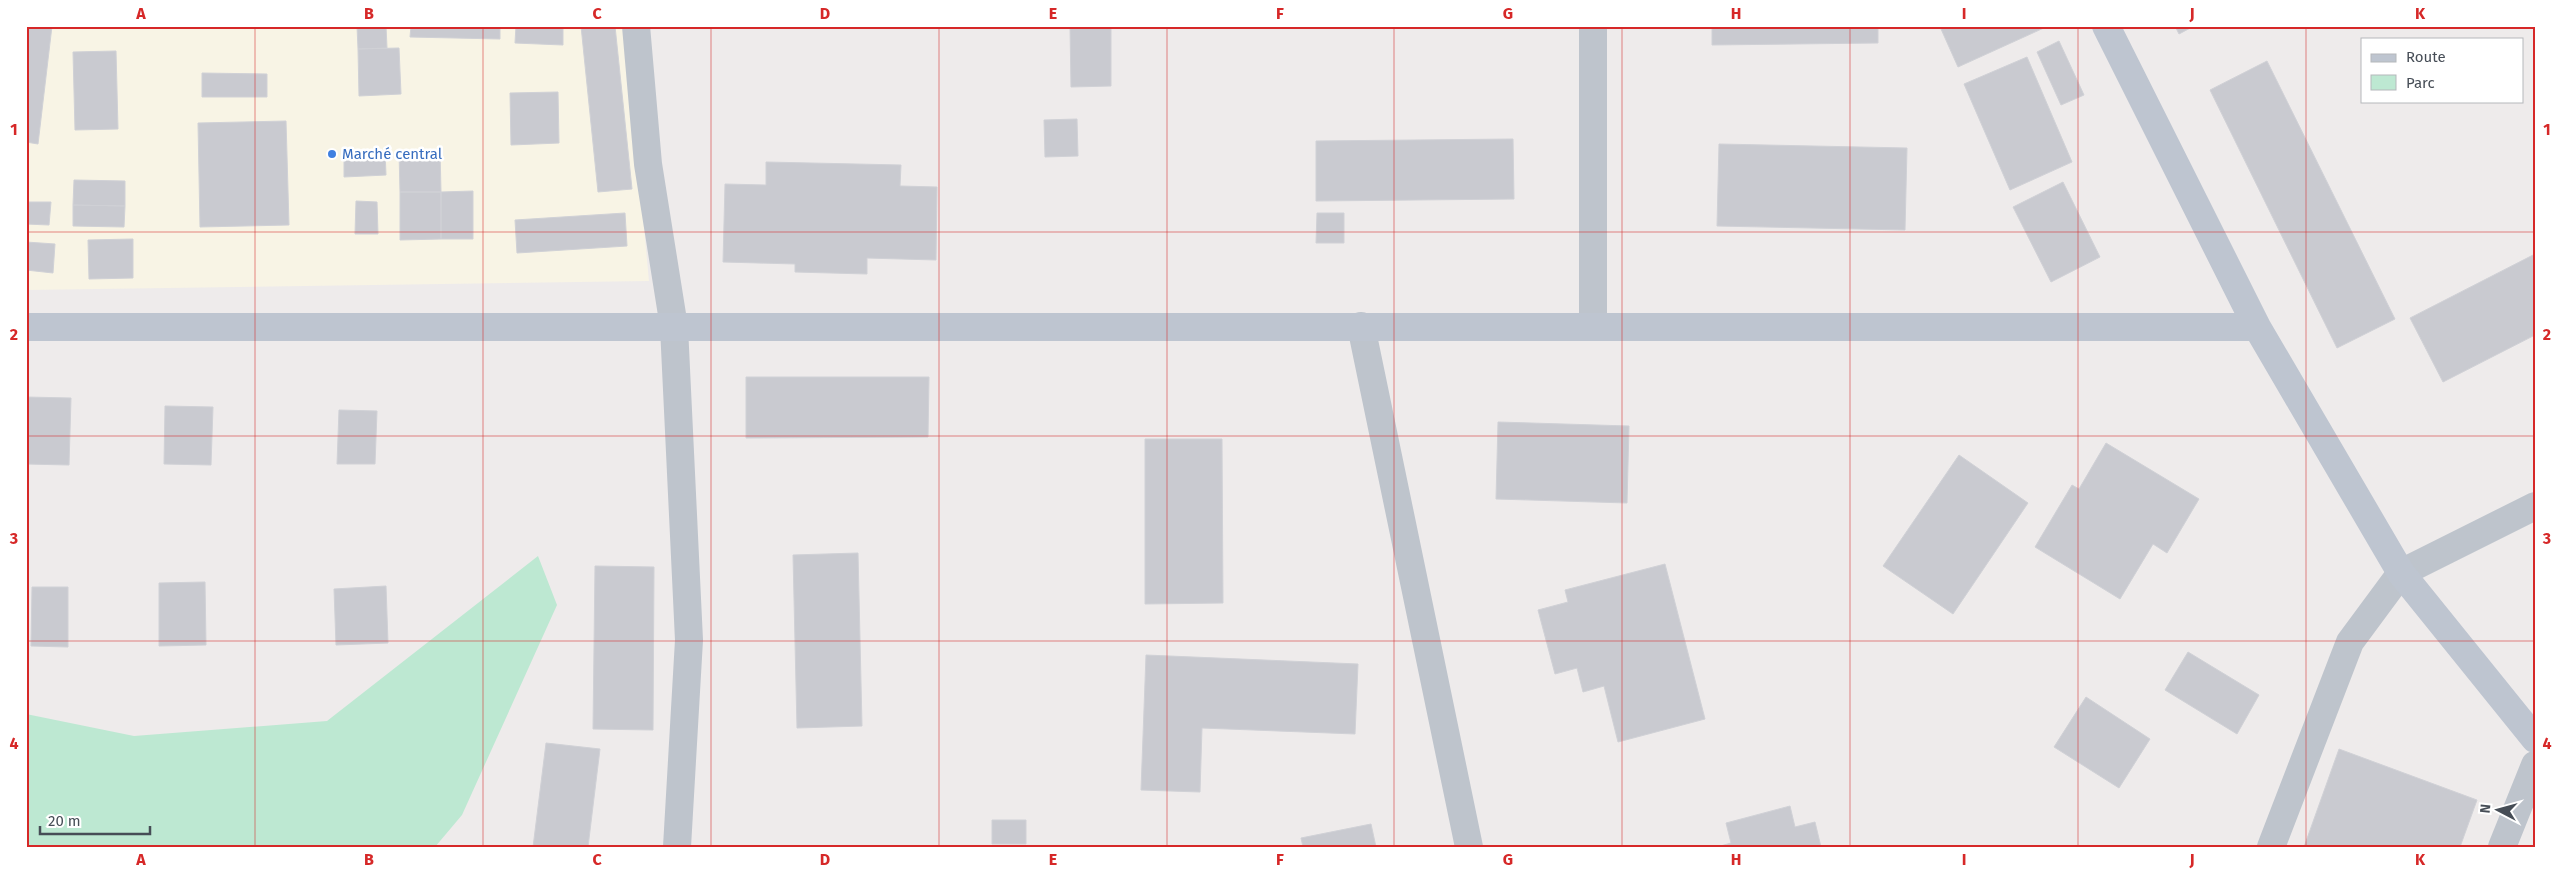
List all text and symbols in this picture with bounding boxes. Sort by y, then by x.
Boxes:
text: A [135,4,146,23]
text: B [364,4,374,23]
text: C [592,4,602,23]
text: D [820,4,830,23]
text: E [1049,4,1057,23]
text: F [1276,4,1284,23]
text: G [1503,4,1513,23]
text: H [1731,4,1741,23]
text: I [1962,4,1966,23]
text: J [2188,4,2195,23]
text: K [2415,4,2426,23]
legend [2361,38,2524,102]
text: Route [2406,48,2446,66]
text: Parc [2406,74,2435,92]
text: 1 [10,120,18,139]
text: 1 [2543,120,2551,139]
place label: Marché central [342,145,443,163]
marker: Marché central [326,148,338,160]
text: 2 [10,325,18,344]
text: 2 [2543,325,2551,344]
text: 3 [9,529,18,548]
text: 3 [2542,529,2551,548]
text: 4 [9,734,19,753]
text: 4 [2542,734,2552,753]
north arrow [2474,786,2524,836]
scale bar [40,803,150,835]
text: N [2477,803,2495,814]
text: 20 m [48,812,81,830]
text: A [135,850,146,869]
text: B [364,850,374,869]
text: C [592,850,602,869]
text: D [820,850,830,869]
text: E [1049,850,1057,869]
text: F [1276,850,1284,869]
text: G [1503,850,1513,869]
text: H [1731,850,1741,869]
text: I [1962,850,1966,869]
text: J [2188,850,2195,869]
text: K [2415,850,2426,869]

